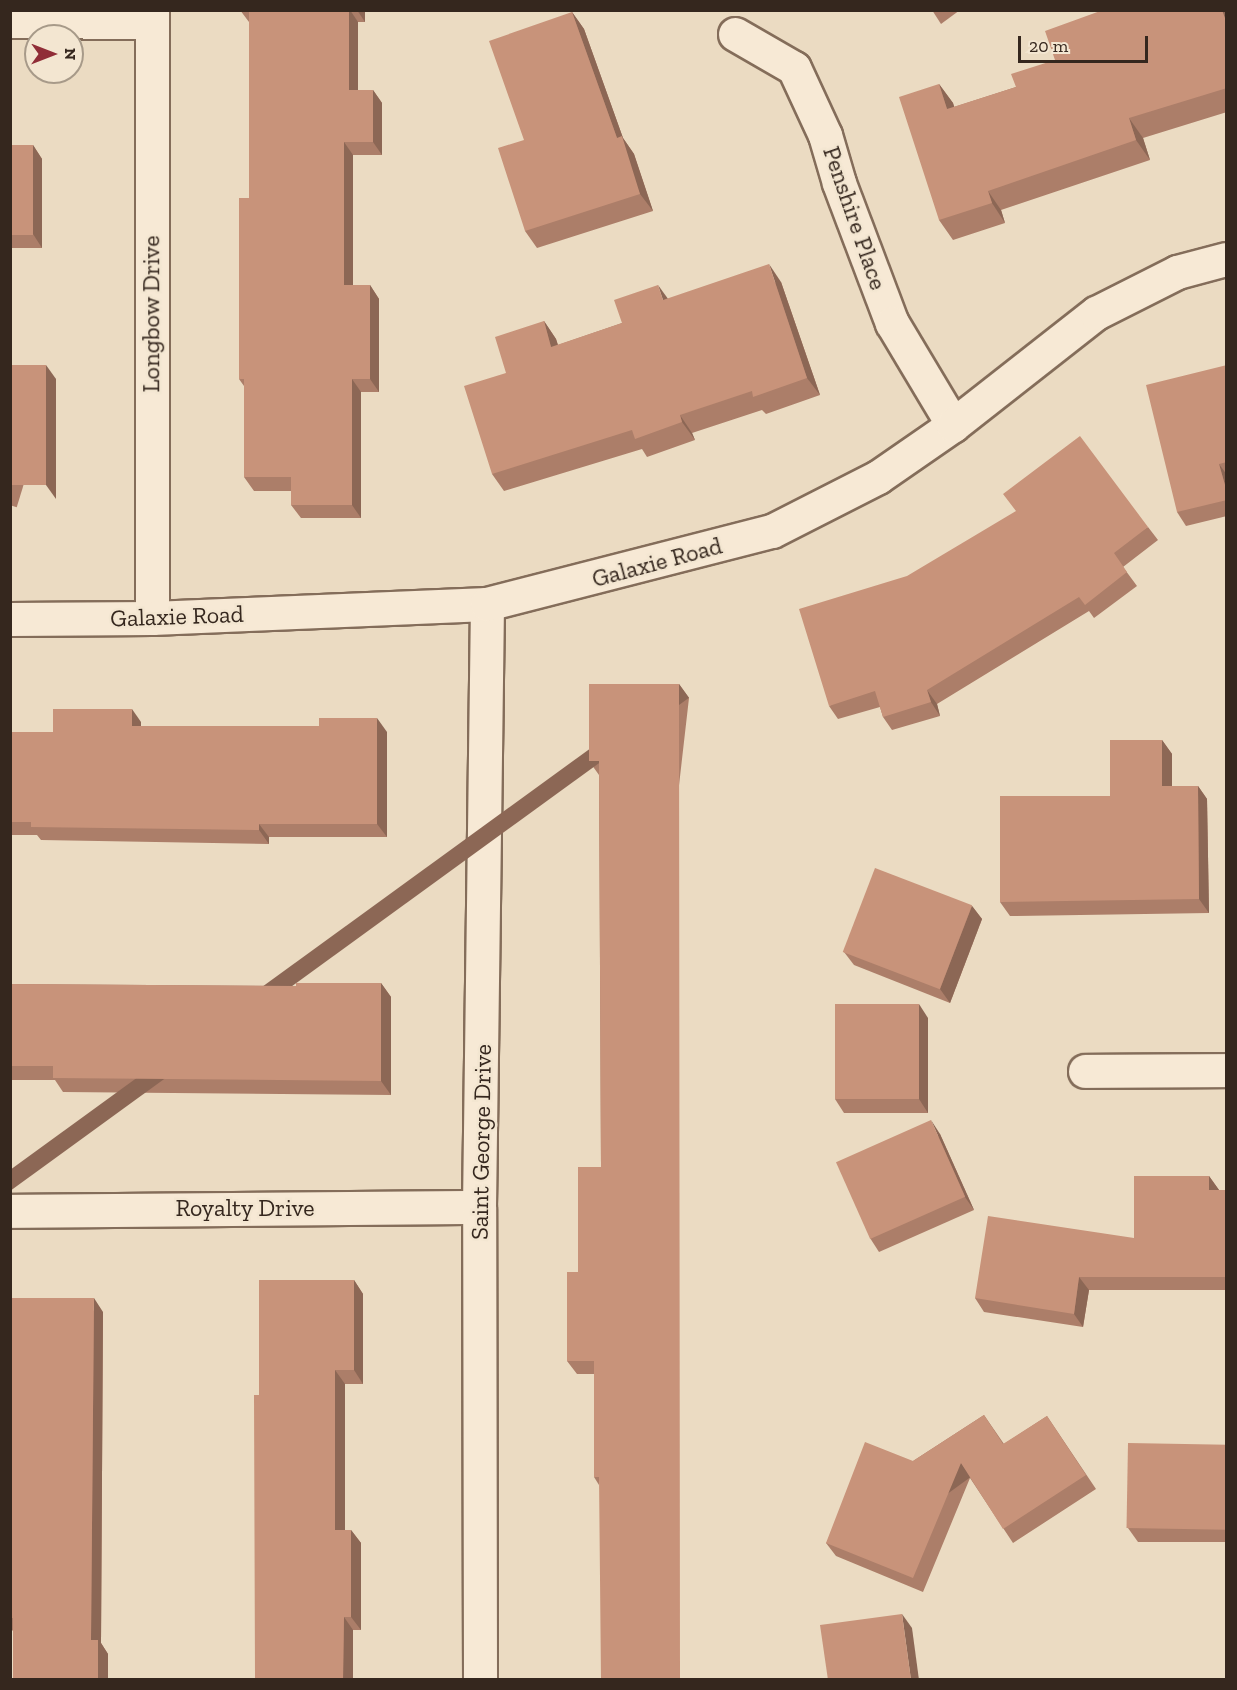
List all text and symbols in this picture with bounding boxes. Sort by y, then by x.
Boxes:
north arrow [24,24,84,84]
scale bar [1021,24,1152,62]
text: 20 m [1029,35,1068,57]
text: N [61,48,80,60]
street label: Penshire Place [817,142,893,294]
street label: Longbow Drive [137,235,165,393]
street label: Galaxie Road [589,531,725,593]
street label: Galaxie Road [110,599,244,633]
street label: Saint George Drive [465,1044,497,1240]
street label: Royalty Drive [175,1194,315,1222]

